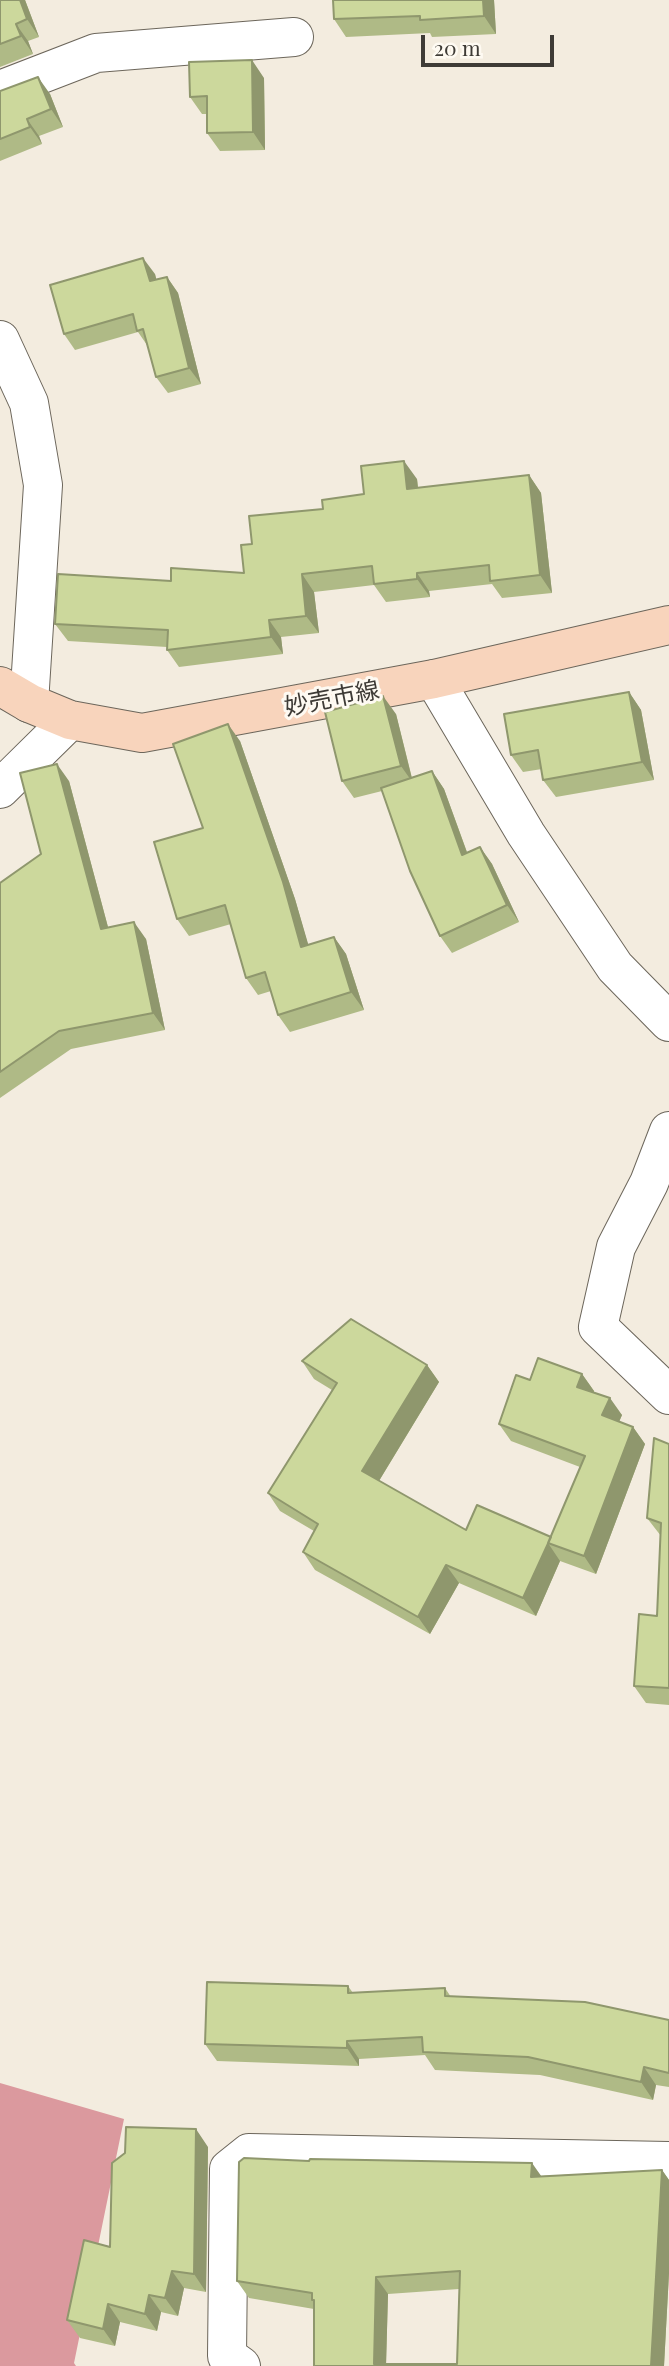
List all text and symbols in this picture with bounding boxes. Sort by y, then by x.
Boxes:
scale bar [424,21,557,65]
text: 20 m [434,33,481,61]
street label: 妙売市線 [282,676,382,722]

